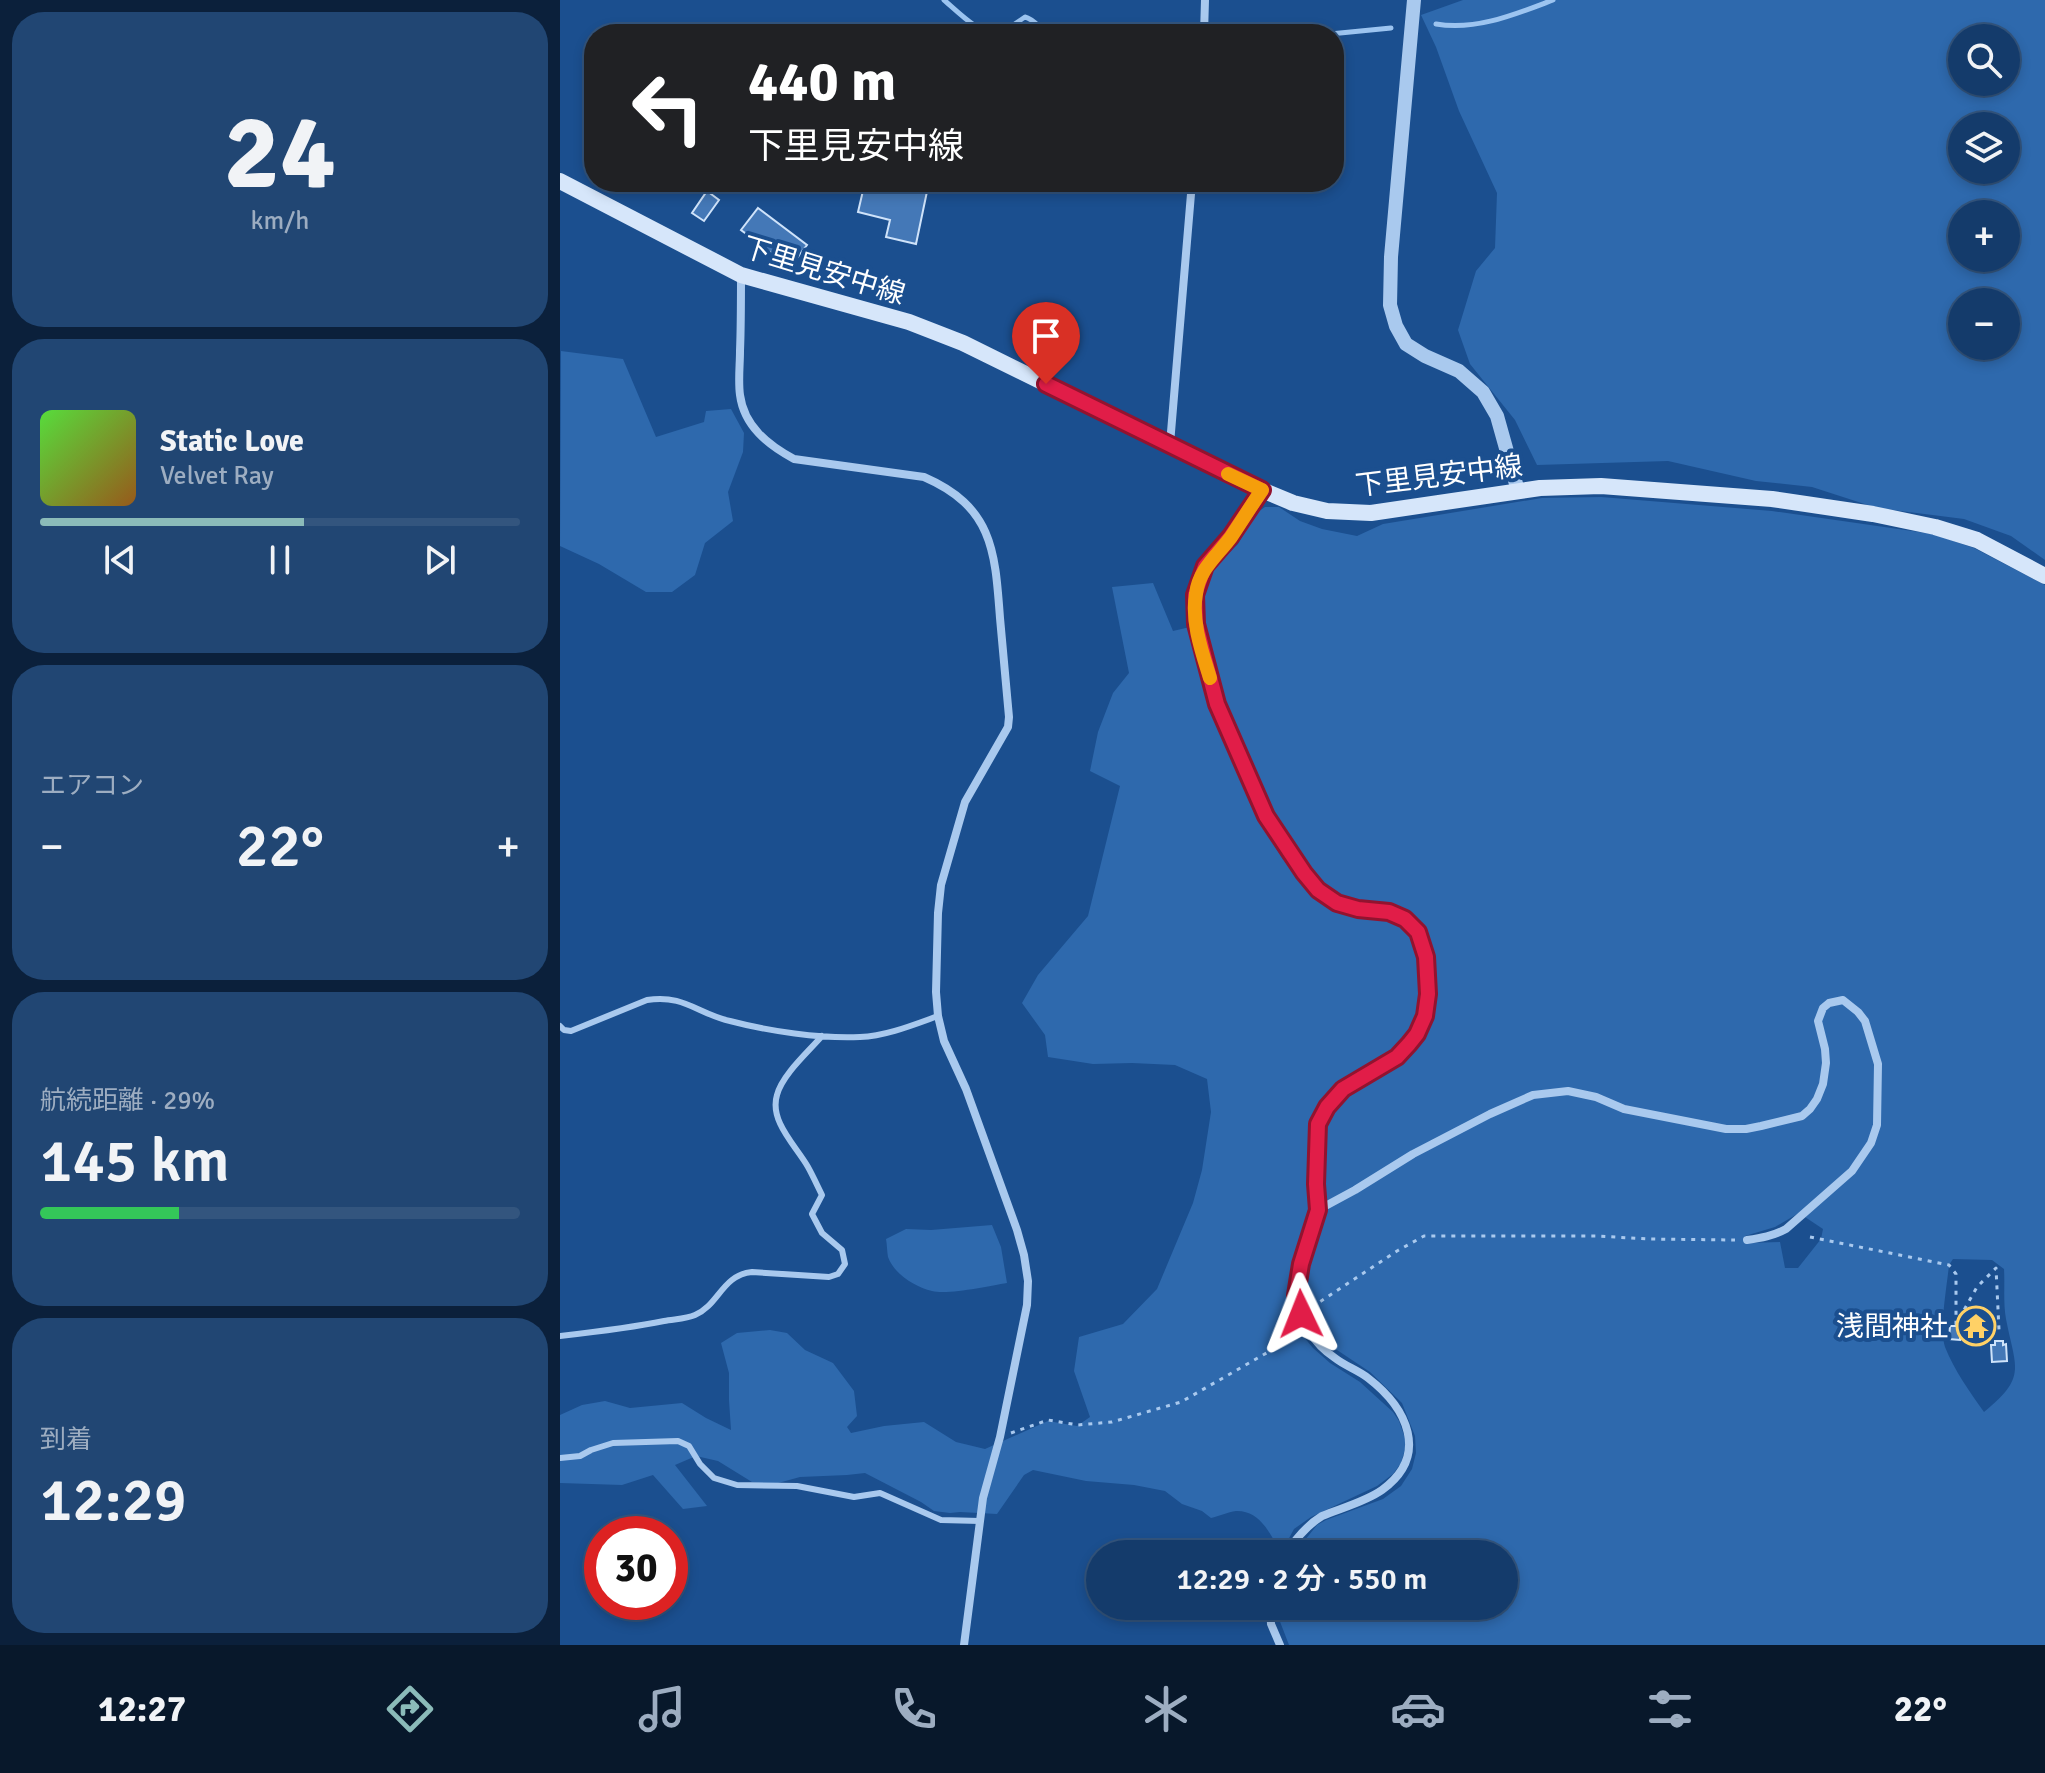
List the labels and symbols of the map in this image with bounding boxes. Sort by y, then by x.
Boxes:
street label: 下里見安中線 [738,230,909,312]
pin [1012,302,1080,384]
street label: 下里見安中線 [1354,449,1525,503]
position arrow [1259,1272,1343,1356]
temple icon: 浅間神社 [1955,1305,1997,1347]
place label: 浅間神社 [1836,1310,1948,1344]
speed limit sign: 30 [584,1516,688,1620]

